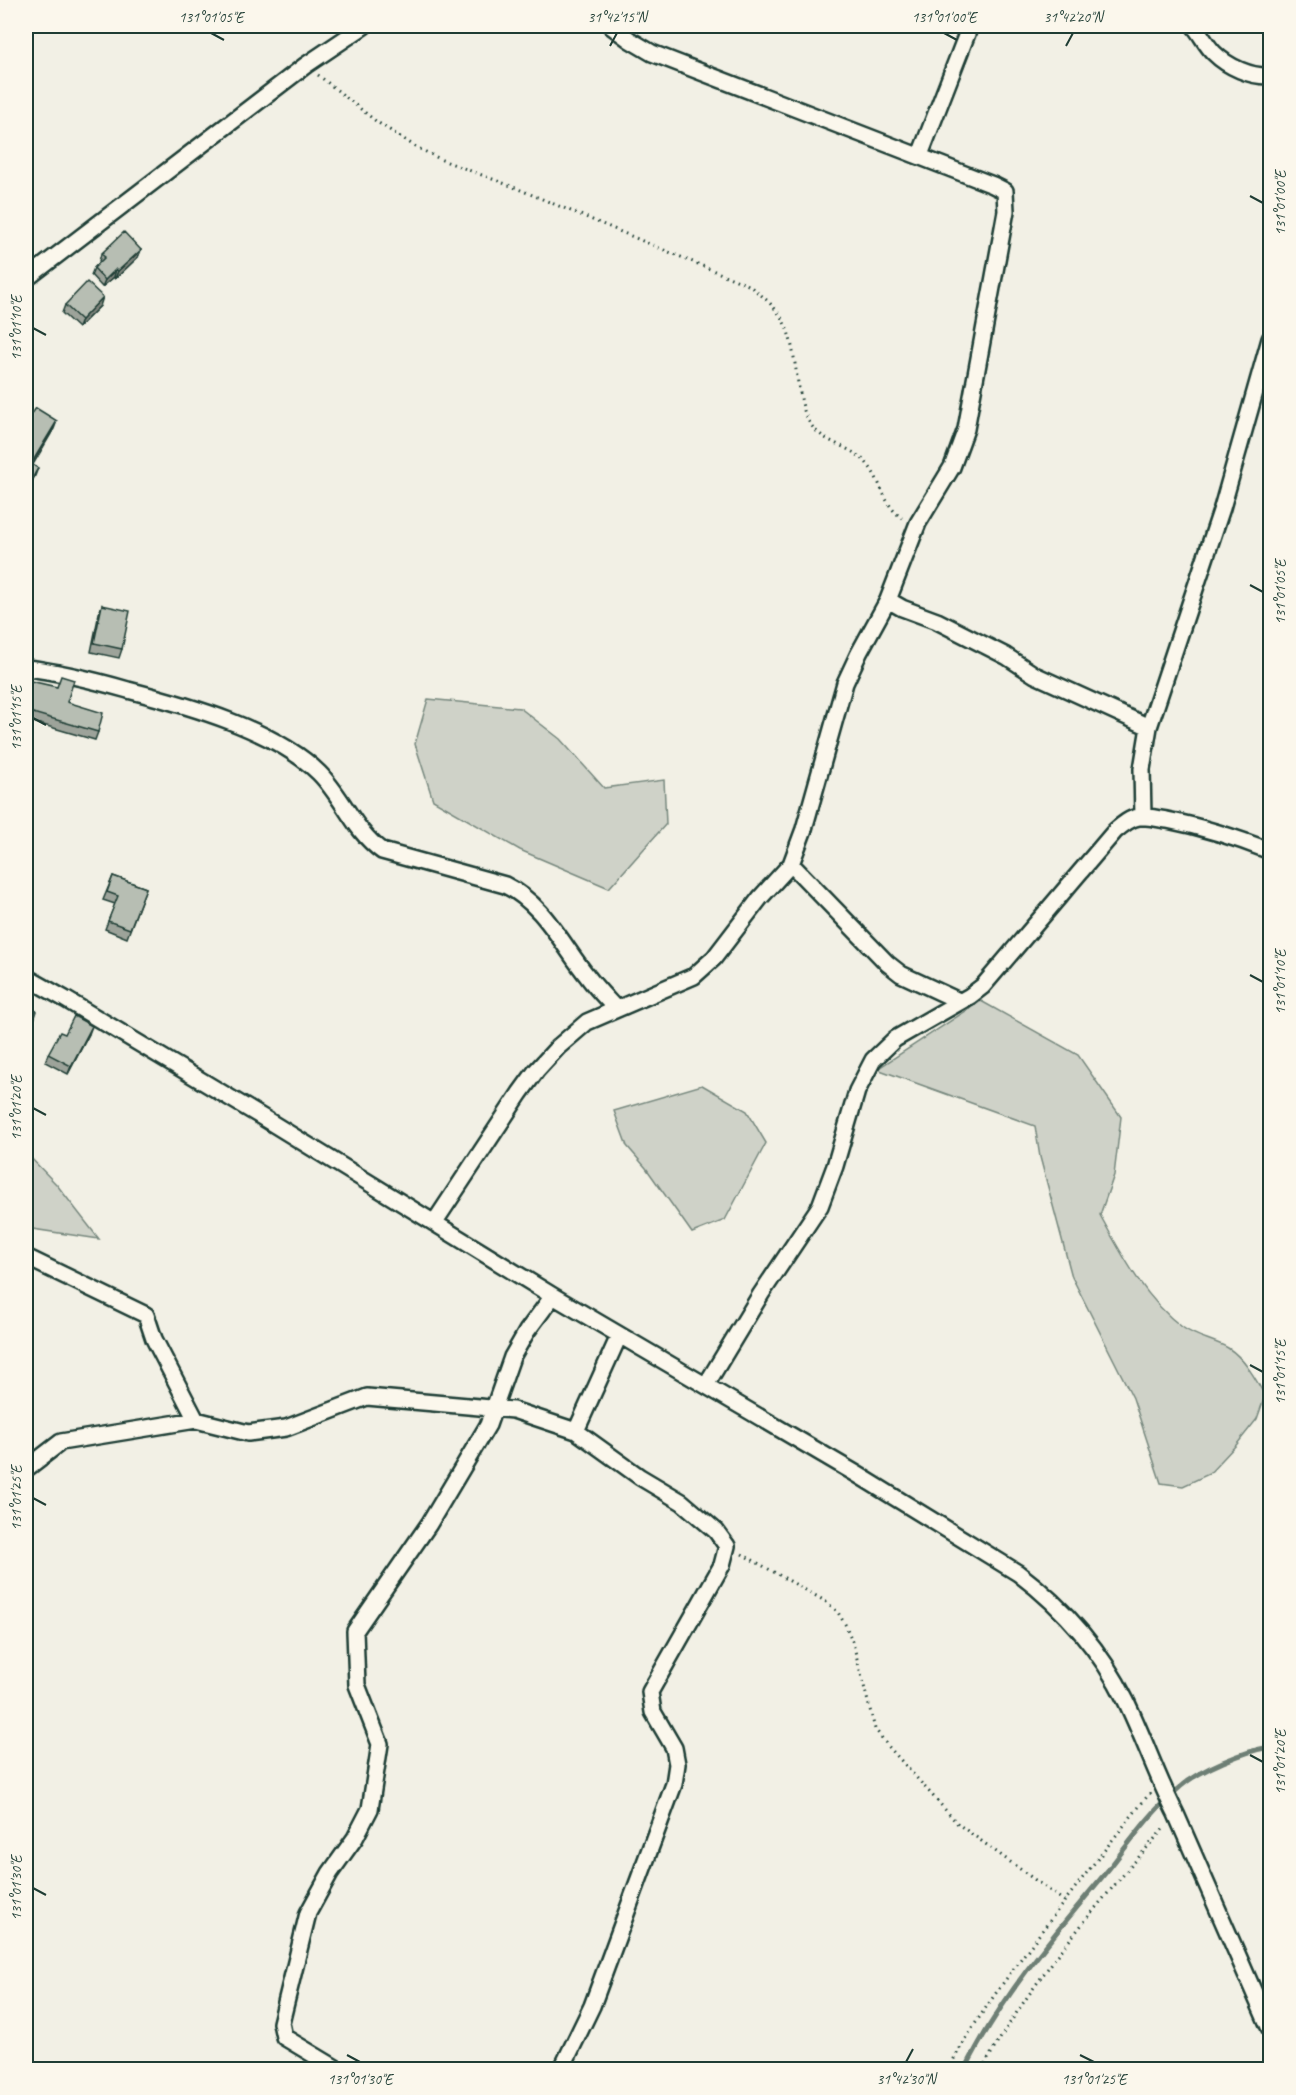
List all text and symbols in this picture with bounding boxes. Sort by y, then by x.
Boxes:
text: 131°01'05"E [179,8,245,27]
text: 31°42'15"N [587,8,650,27]
text: 131°01'00"E [912,8,978,27]
text: 31°42'20"N [1043,8,1106,27]
text: 131°01'00"E [1271,169,1290,235]
text: 131°01'10"E [7,294,26,360]
text: 131°01'05"E [1271,558,1290,624]
text: 131°01'15"E [7,684,26,750]
text: 131°01'10"E [1271,948,1290,1014]
text: 131°01'20"E [7,1074,26,1140]
text: 131°01'15"E [1271,1338,1290,1404]
text: 131°01'25"E [7,1464,26,1530]
text: 131°01'20"E [1271,1728,1290,1794]
text: 131°01'30"E [7,1854,26,1920]
text: 131°01'30"E [328,2070,394,2089]
text: 31°42'30"N [876,2070,939,2089]
text: 131°01'25"E [1062,2070,1128,2089]

